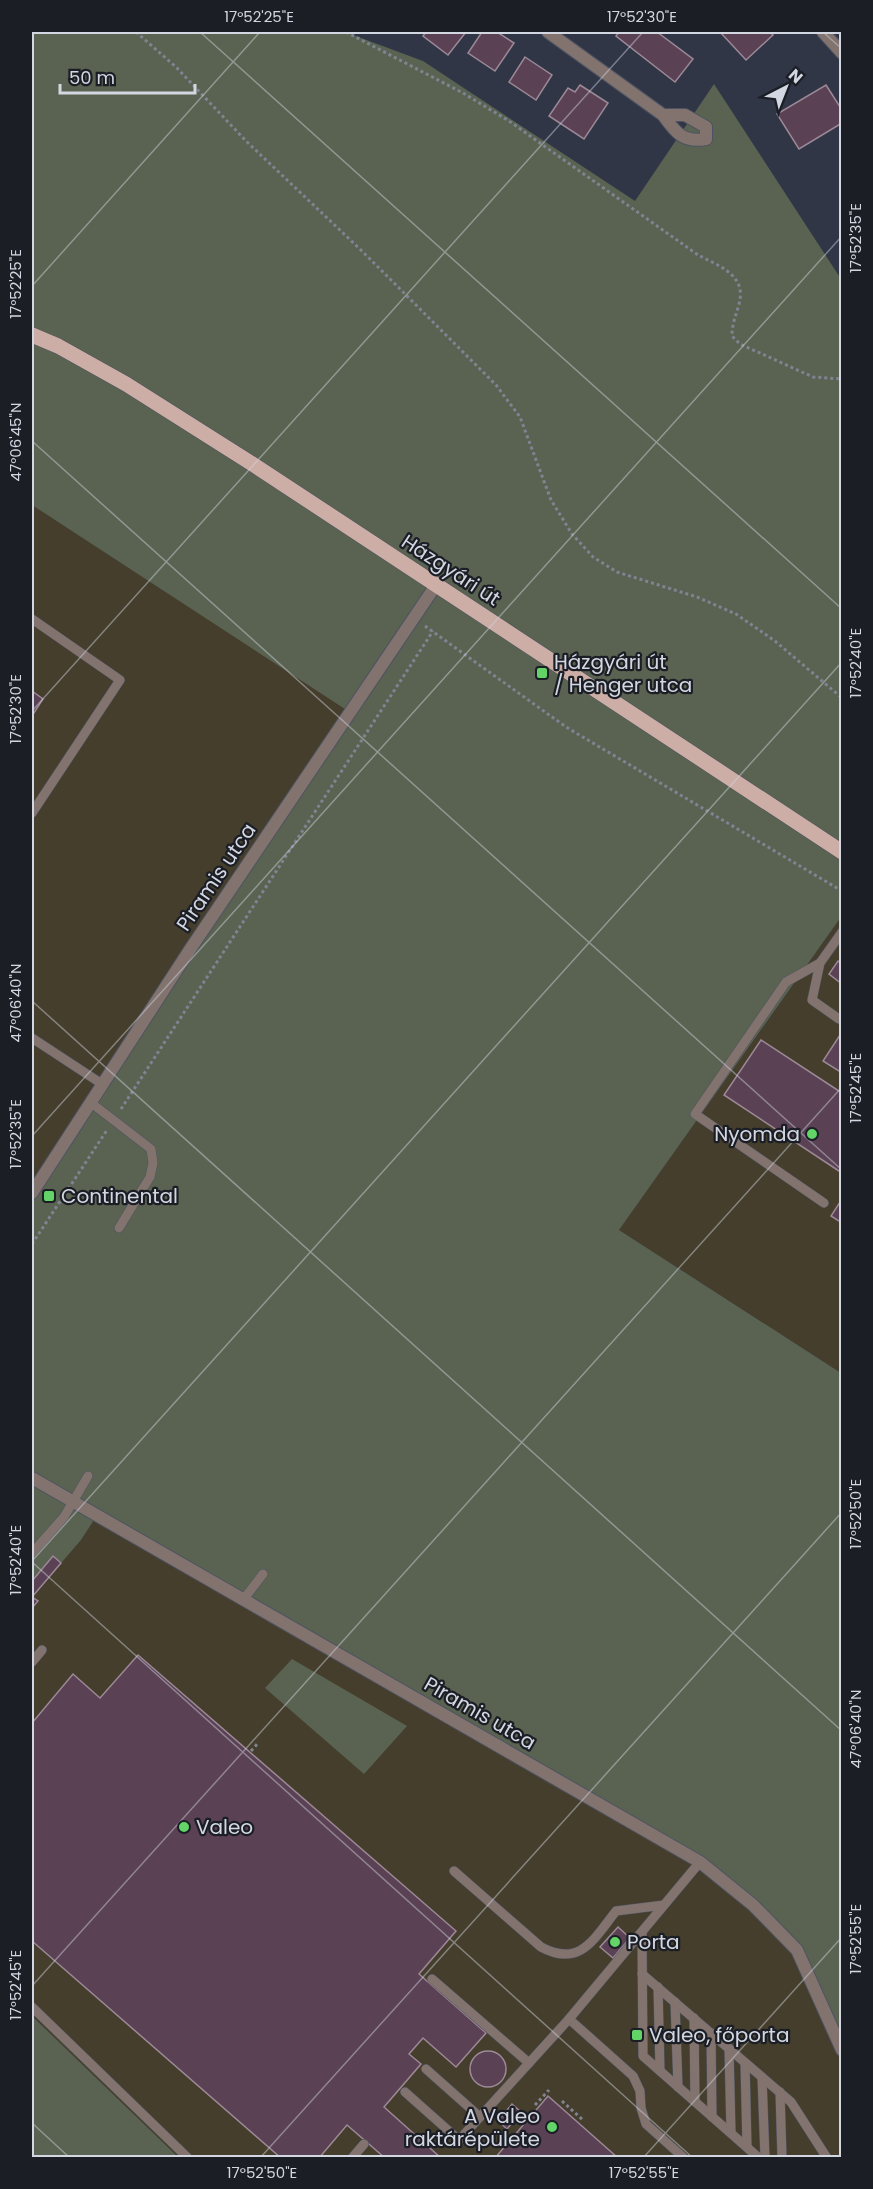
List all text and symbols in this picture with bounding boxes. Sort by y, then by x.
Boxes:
text: 17°52'25"E [224,6,294,27]
text: 17°52'30"E [607,6,677,27]
scale bar [60,57,195,95]
north arrow [756,57,816,117]
text: N [784,64,808,89]
text: 50 m [69,65,115,90]
text: 17°52'35"E [845,203,866,273]
text: 17°52'25"E [5,249,26,319]
text: 47°06'45"N [5,403,26,481]
street label: Házgyári út [396,528,506,612]
text: 17°52'40"E [845,628,866,698]
place label: Házgyári út / Henger utca [554,648,692,699]
marker: Házgyári út / Henger utca [535,666,549,680]
text: 17°52'30"E [5,674,26,744]
street label: Piramis utca [170,818,262,936]
text: 47°06'40"N [5,964,26,1042]
text: 17°52'45"E [845,1053,866,1123]
text: 17°52'35"E [5,1099,26,1169]
place label: Nyomda [714,1120,800,1148]
marker: Nyomda [805,1127,819,1141]
place label: Continental [61,1182,178,1210]
marker: Continental [42,1189,56,1203]
text: 17°52'50"E [845,1479,866,1549]
text: 17°52'40"E [5,1525,26,1595]
street label: Piramis utca [419,1670,541,1756]
text: 47°06'40"N [845,1690,866,1768]
place label: Valeo [196,1813,253,1841]
marker: Valeo [177,1820,191,1834]
text: 17°52'55"E [845,1904,866,1974]
place label: Porta [627,1928,680,1956]
marker: Porta [608,1935,622,1949]
text: 17°52'45"E [5,1950,26,2020]
place label: Valeo, főporta [649,2021,789,2049]
marker: Valeo, főporta [630,2028,644,2042]
place label: A Valeo raktárépülete [405,2102,540,2153]
marker: A Valeo raktárépülete [545,2120,559,2134]
text: 17°52'50"E [227,2162,297,2183]
text: 17°52'55"E [609,2162,679,2183]

